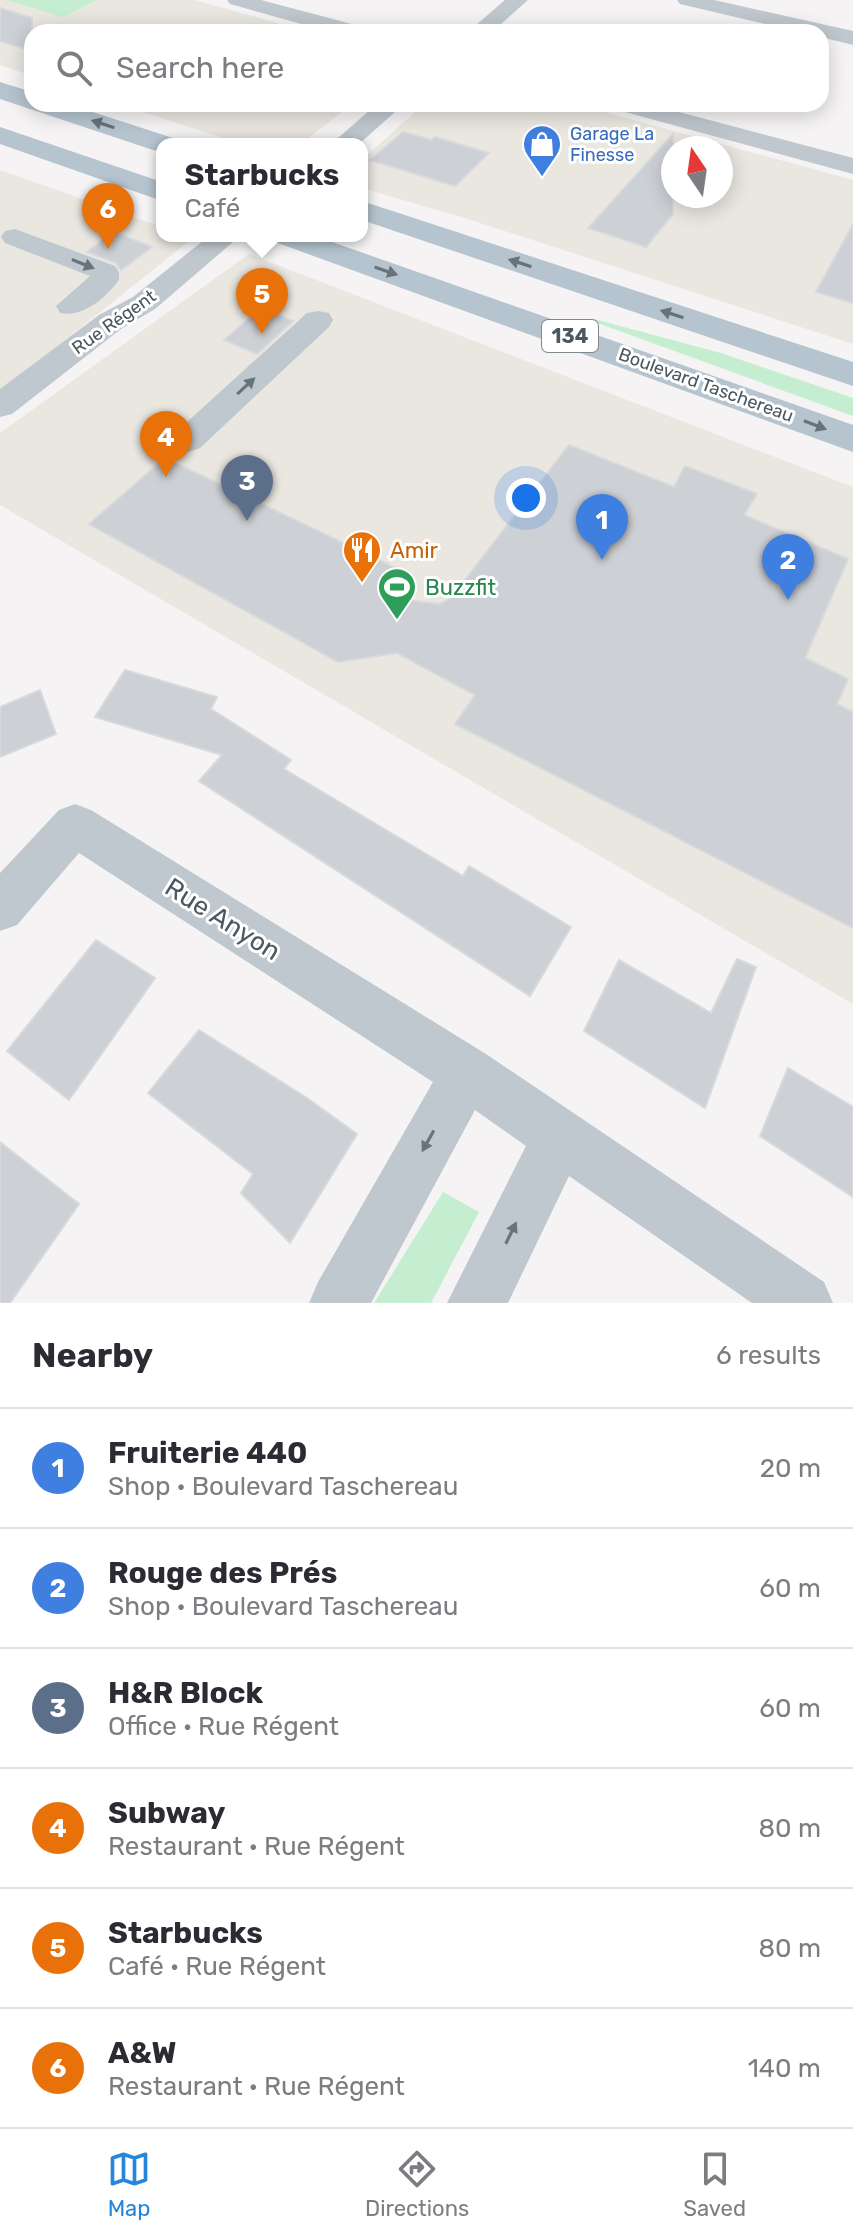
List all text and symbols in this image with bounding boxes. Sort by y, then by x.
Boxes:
search box [24,24,829,112]
icon: search [52,46,96,90]
text: Search here [116,50,284,86]
one-way arrow [90,118,114,130]
shop icon: Garage La Finesse [521,123,563,178]
place label: Garage La Finesse [570,123,654,166]
north arrow [661,136,733,208]
popup [156,138,368,242]
text: Starbucks [185,157,339,193]
pin: 6 [82,183,134,249]
text: Café [185,193,240,224]
one-way arrow [71,257,95,270]
one-way arrow [508,257,532,269]
one-way arrow [374,265,398,278]
pin: 5 [236,268,288,334]
street label: Rue Régent [68,285,160,359]
one-way arrow [660,307,684,320]
road number: 134 [542,320,598,352]
street label: Boulevard Taschereau [616,343,796,427]
one-way arrow [236,378,255,396]
pin: 4 [140,411,192,477]
one-way arrow [804,419,828,432]
pin: 3 [221,455,273,521]
your location [506,478,546,518]
pin: 1 [576,494,628,560]
restaurant icon: Amir [341,529,383,584]
pin: 2 [762,534,814,600]
place label: Amir [390,537,439,564]
sports icon: Buzzfit [376,566,418,621]
place label: Buzzfit [425,574,496,601]
street label: Rue Anyon [159,872,286,967]
one-way arrow [421,1130,435,1152]
one-way arrow [505,1222,518,1245]
text: Nearby [32,1335,153,1376]
text: 6 results [716,1340,821,1371]
text: Fruiterie 440 [108,1435,307,1471]
text: 1 [52,1453,64,1484]
text: 20 m [760,1453,821,1484]
text: Shop · Boulevard Taschereau [108,1471,458,1502]
text: Rouge des Prés [108,1555,337,1591]
text: 2 [50,1573,66,1604]
text: 60 m [759,1573,821,1604]
text: Shop · Boulevard Taschereau [108,1591,458,1622]
text: H&R Block [108,1675,263,1711]
text: 3 [49,1693,67,1724]
text: 60 m [759,1693,821,1724]
text: Office · Rue Régent [108,1711,339,1742]
text: Subway [108,1795,225,1831]
text: 4 [49,1813,67,1844]
text: 80 m [758,1813,821,1844]
text: Restaurant · Rue Régent [108,1831,405,1862]
text: Starbucks [108,1915,263,1951]
text: 5 [50,1933,66,1964]
text: 80 m [758,1933,821,1964]
text: Café · Rue Régent [108,1951,326,1982]
text: A&W [108,2035,177,2071]
text: 6 [50,2053,66,2084]
text: 140 m [748,2053,821,2084]
text: Restaurant · Rue Régent [108,2071,405,2102]
tab: Map [107,2147,151,2222]
tab: Directions [365,2147,469,2222]
tab: Saved [683,2147,746,2222]

